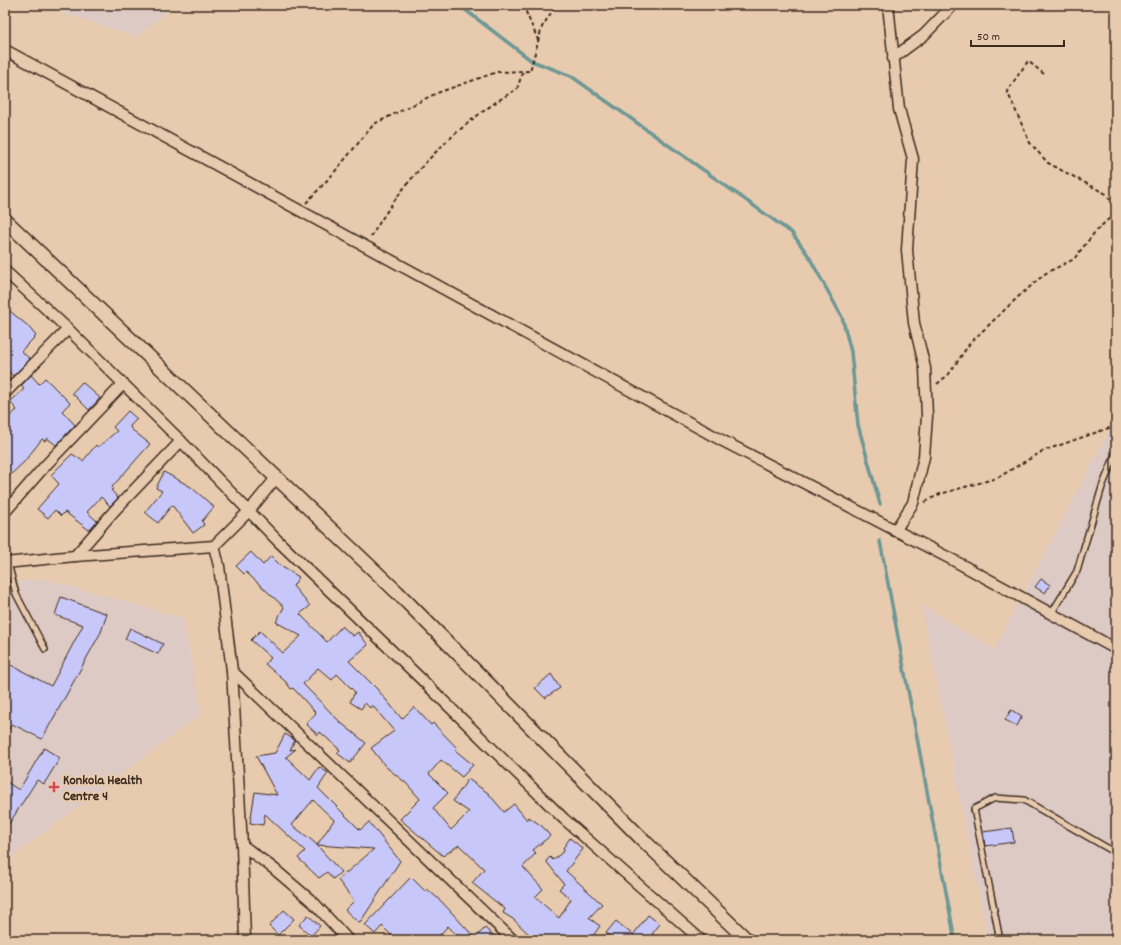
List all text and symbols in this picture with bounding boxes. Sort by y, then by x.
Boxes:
scale bar [971,22,1064,48]
text: 50 m [977,29,1000,46]
place label: Konkola Health Centre 4 [63,771,143,807]
marker: Konkola Health Centre 4 [48,781,60,793]

